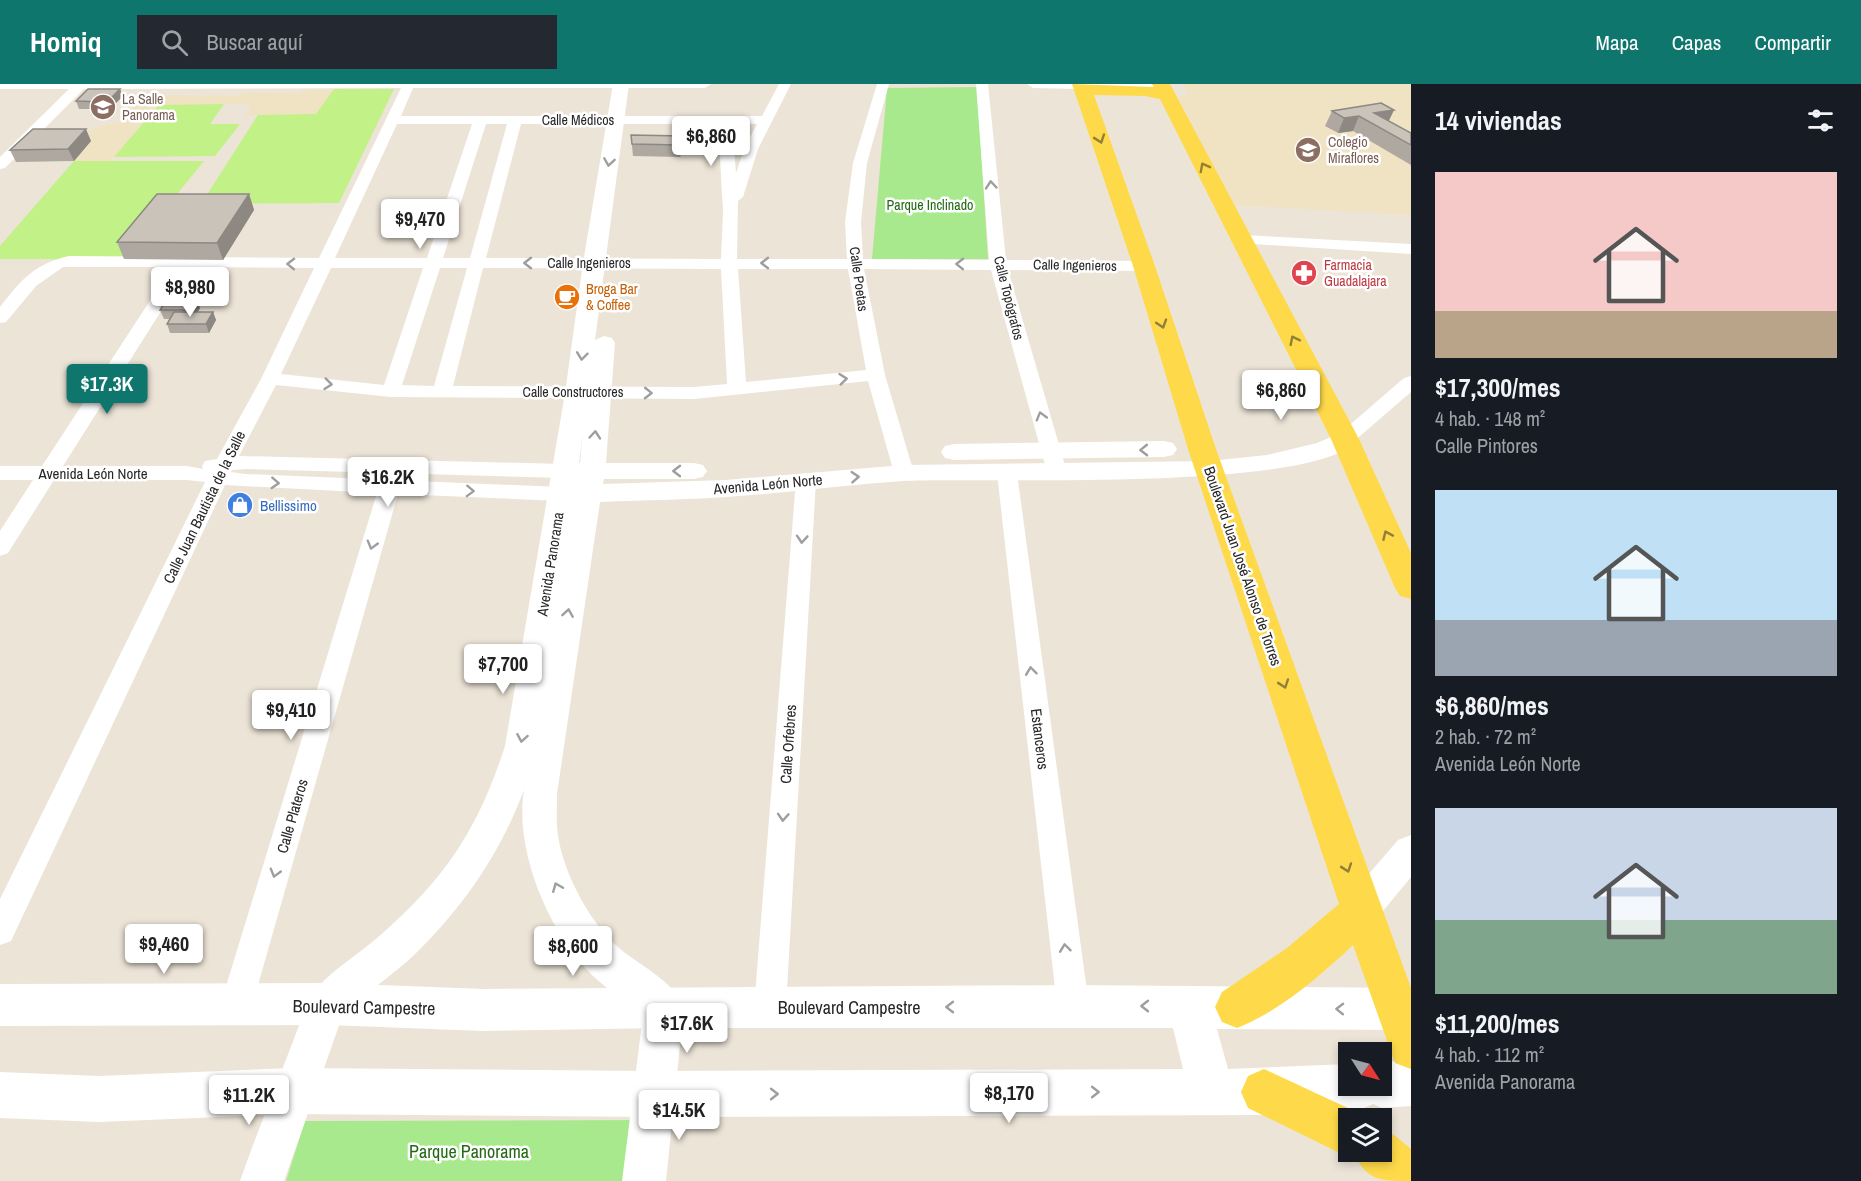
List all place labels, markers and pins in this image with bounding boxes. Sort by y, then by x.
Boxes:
place label: La Salle Panorama [122,90,176,124]
school or university icon: La Salle Panorama [88,92,118,122]
pin: $6,860 [662,116,760,167]
place label: Colegio Miraflores [1328,133,1379,167]
school or university icon: Colegio Miraflores [1293,135,1323,165]
pin: $9,470 [371,199,469,250]
place label: Farmacia Guadalajara [1324,256,1387,290]
pharmacy icon: Farmacia Guadalajara [1289,258,1319,288]
pin: $8,980 [141,267,239,318]
place label: Broga Bar & Coffee [586,280,638,314]
cafe icon: Broga Bar & Coffee [552,282,582,312]
pin: $17.3K [58,364,156,415]
pin: $6,860 [1232,370,1330,421]
pin: $16.2K [339,457,437,508]
shop icon: Bellissimo [225,490,255,520]
place label: Bellissimo [260,495,317,516]
pin: $7,700 [454,644,552,695]
pin: $9,410 [242,690,340,741]
pin: $9,460 [115,924,213,975]
pin: $8,600 [524,926,622,977]
pin: $17.6K [638,1003,736,1054]
pin: $8,170 [960,1073,1058,1124]
pin: $11.2K [200,1075,298,1126]
pin: $14.5K [630,1090,728,1141]

